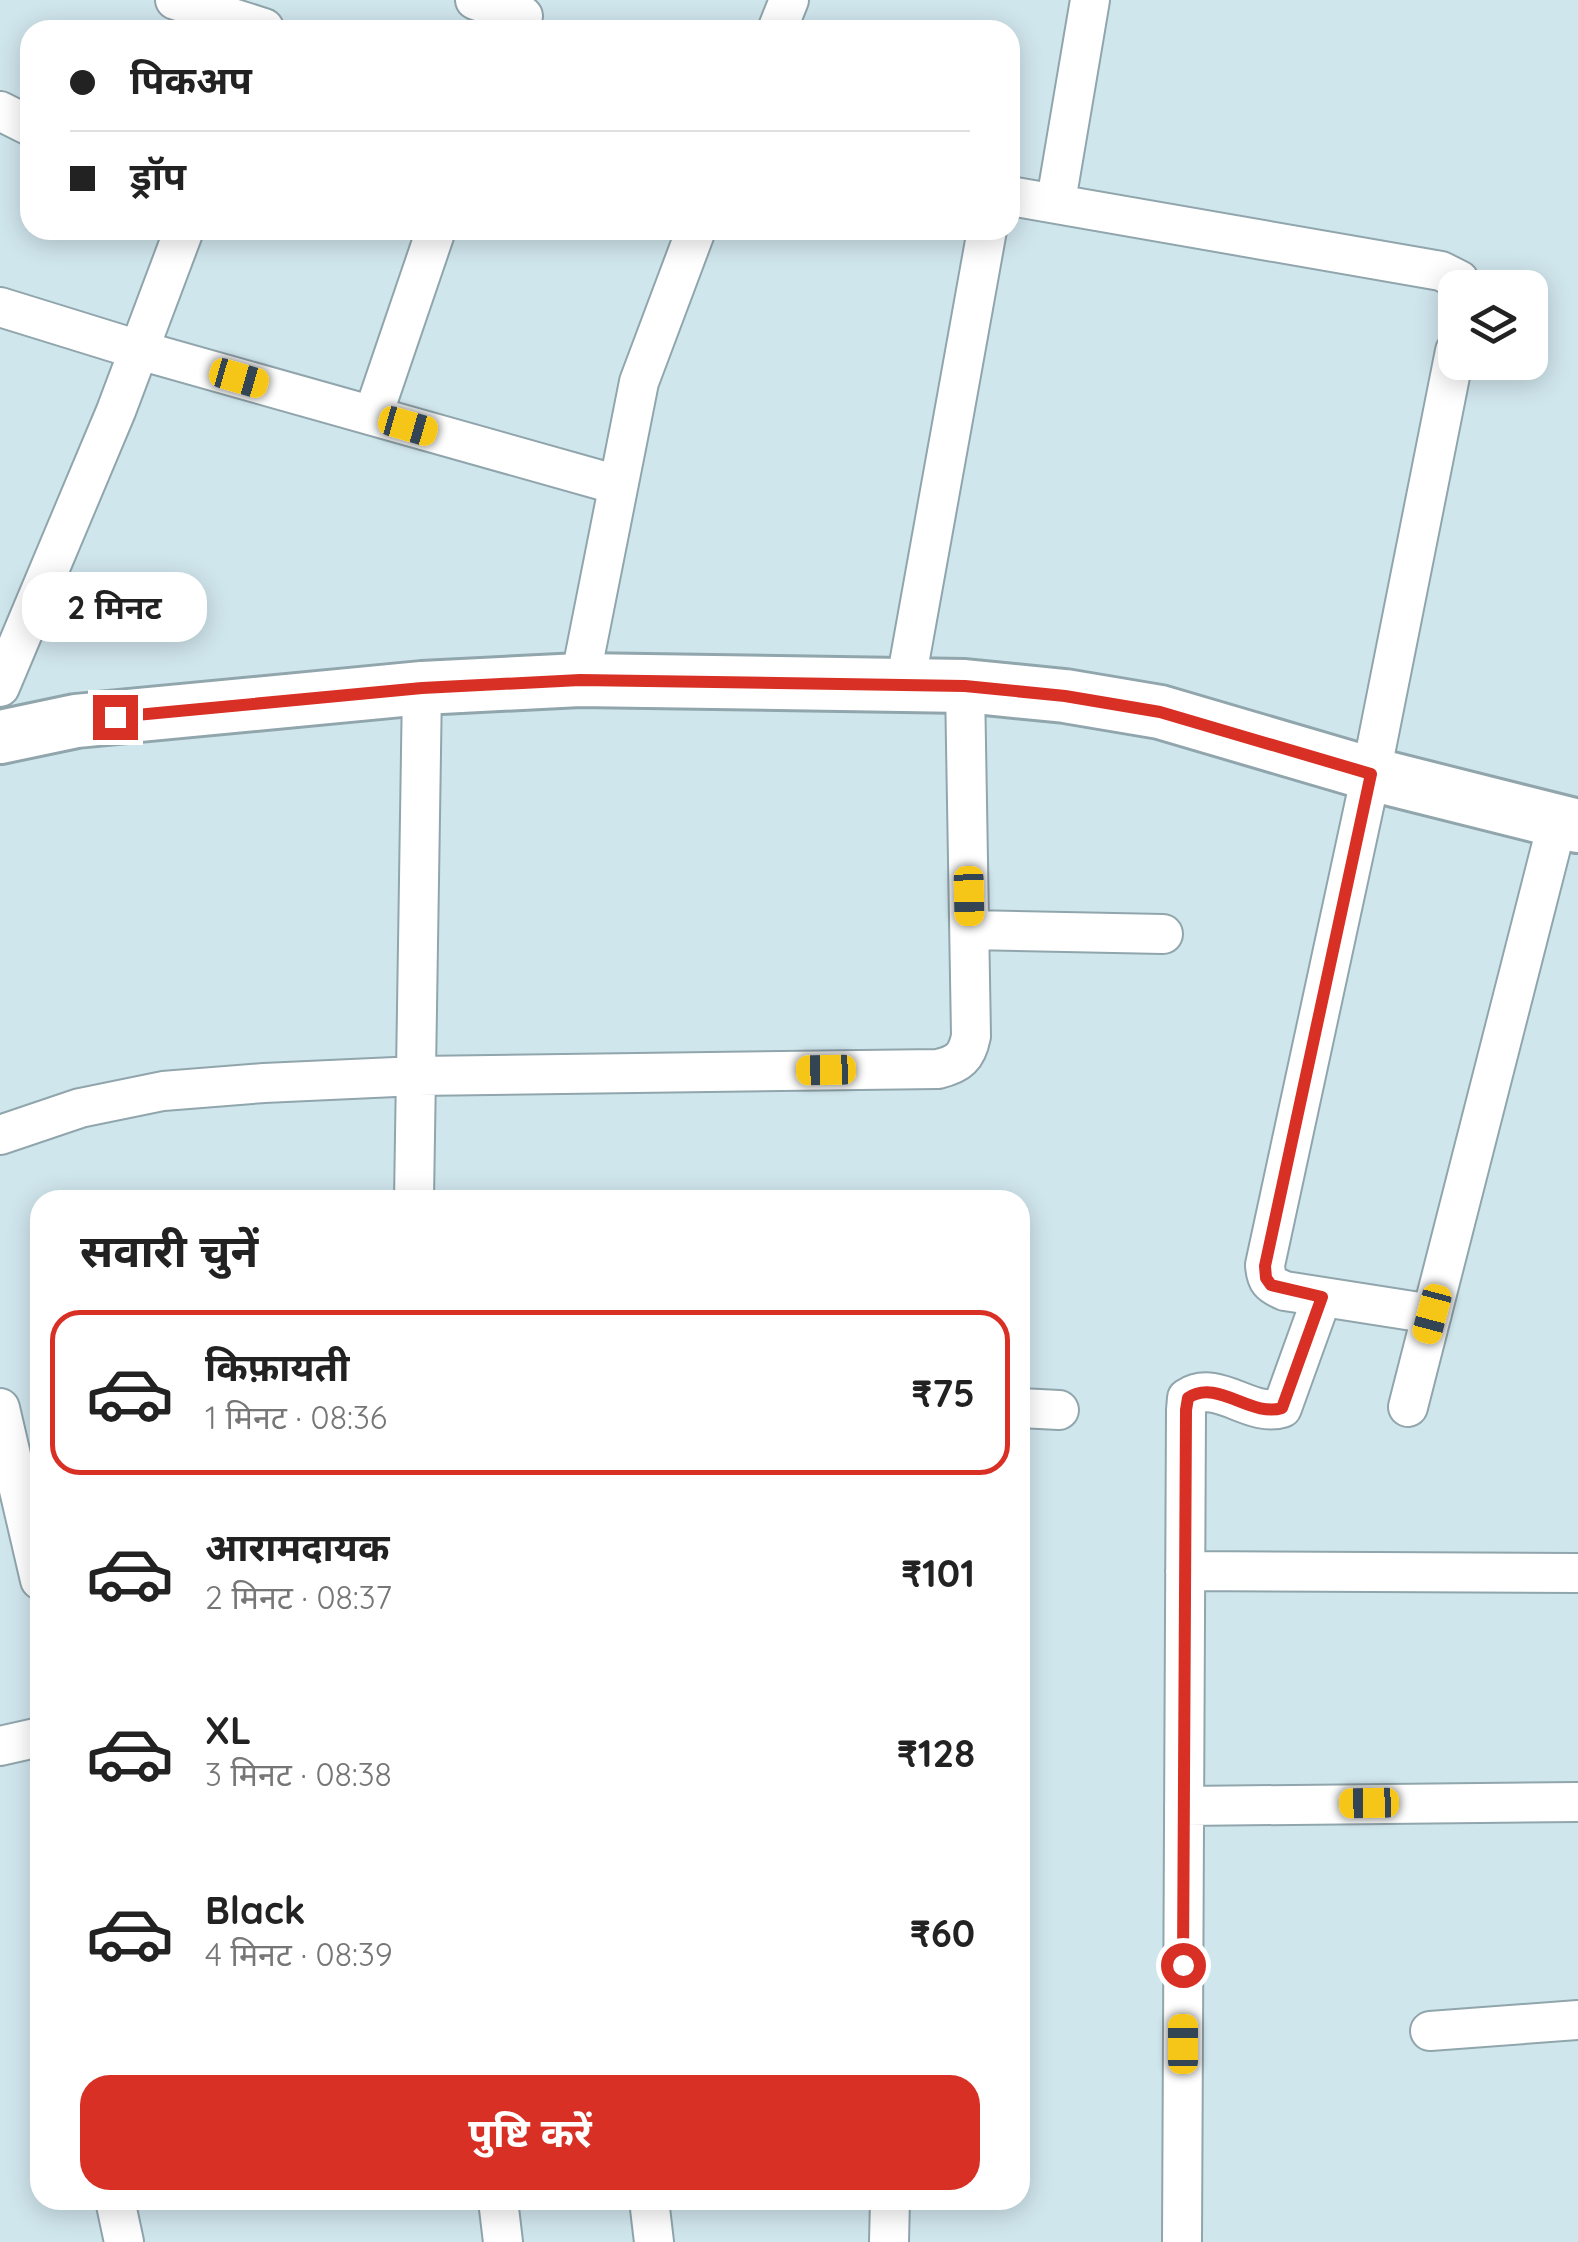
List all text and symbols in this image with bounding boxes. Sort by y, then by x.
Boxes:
text: पिकअप [130,56,252,104]
text: ड्रॉप [130,152,186,200]
map controls [1438,270,1548,380]
button: layers [1438,270,1548,380]
car [206,355,272,401]
car [375,403,441,449]
callout: 2 मिनट [22,572,208,642]
text: 2 मिनट [67,587,162,627]
route end [93,695,138,740]
car [953,866,985,926]
car [796,1054,856,1086]
text: सवारी चुनें [80,1222,258,1278]
car [1410,1281,1454,1347]
text: किफ़ायती [205,1343,349,1391]
icon: car [85,1348,175,1438]
text: ₹75 [911,1369,975,1417]
text: 1 मिनट · 08:36 [205,1397,387,1437]
text: आरामदायक [205,1523,389,1571]
icon: car [85,1528,175,1618]
text: ₹101 [901,1549,975,1597]
text: 2 मिनट · 08:37 [205,1577,392,1617]
text: XL [205,1706,251,1754]
icon: car [85,1708,175,1798]
text: ₹128 [897,1729,975,1777]
text: 3 मिनट · 08:38 [205,1754,392,1794]
car [1339,1787,1399,1819]
text: Black [205,1886,305,1934]
icon: car [85,1888,175,1978]
text: ₹60 [910,1909,975,1957]
text: 4 मिनट · 08:39 [205,1934,393,1974]
route start [1161,1943,1206,1988]
car [1168,2014,1198,2074]
button: पुष्टि करें [80,2075,980,2190]

